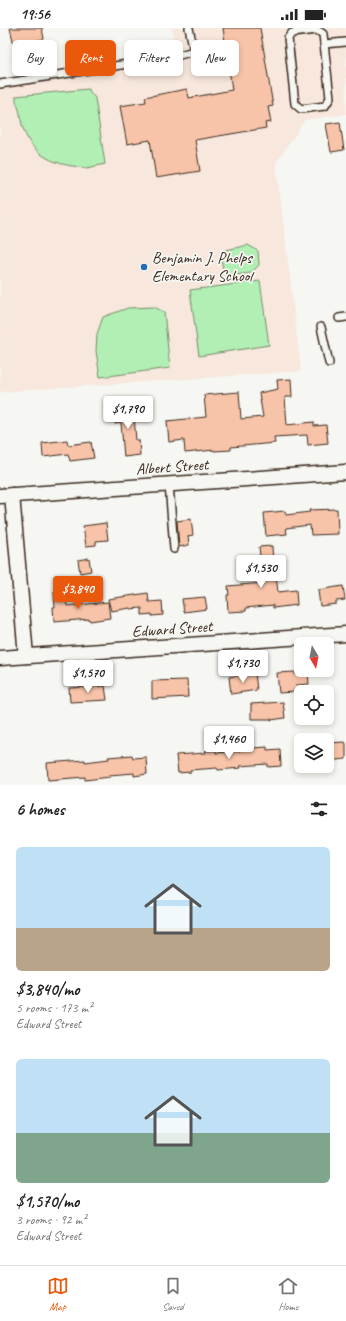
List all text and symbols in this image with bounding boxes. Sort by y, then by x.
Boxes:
text: 19:56 [20,5,50,24]
chip: Buy [12,40,57,76]
chip: Rent [65,40,116,76]
chip: Filters [124,40,183,76]
chip: New [191,40,239,76]
place label: Benjamin J. Phelps Elementary School [152,248,255,286]
marker: Benjamin J. Phelps Elementary School [139,262,149,272]
pin: $1,790 [95,396,161,430]
text: $1,790 [112,401,144,417]
street label: Albert Street [135,454,210,479]
pin: $1,530 [228,555,294,589]
text: $1,530 [245,560,277,576]
pin: $3,840 [45,576,111,610]
text: $3,840 [62,581,94,597]
street label: Edward Street [131,616,215,642]
north arrow [294,637,334,677]
map controls [294,637,334,773]
pin: $1,730 [210,650,276,684]
text: $1,730 [227,655,259,671]
pin: $1,570 [55,660,121,694]
text: $1,570 [72,665,104,681]
button: locate [294,685,334,725]
pin: $1,460 [196,726,262,760]
text: $1,460 [213,731,245,747]
button: layers [294,733,334,773]
icon: filters [308,798,330,820]
text: 6 homes [16,799,64,820]
icon: home [137,873,209,945]
text: $3,840/mo [16,979,79,1000]
text: 5 rooms · 173 m² [16,1000,92,1016]
text: Edward Street [16,1016,81,1032]
icon: home [137,1085,209,1157]
text: $1,570/mo [16,1191,79,1212]
text: 3 rooms · 92 m² [16,1212,86,1228]
text: Edward Street [16,1228,81,1244]
tab: Map [47,1275,69,1313]
tab: Saved [162,1275,184,1313]
tab: Home [277,1275,299,1313]

